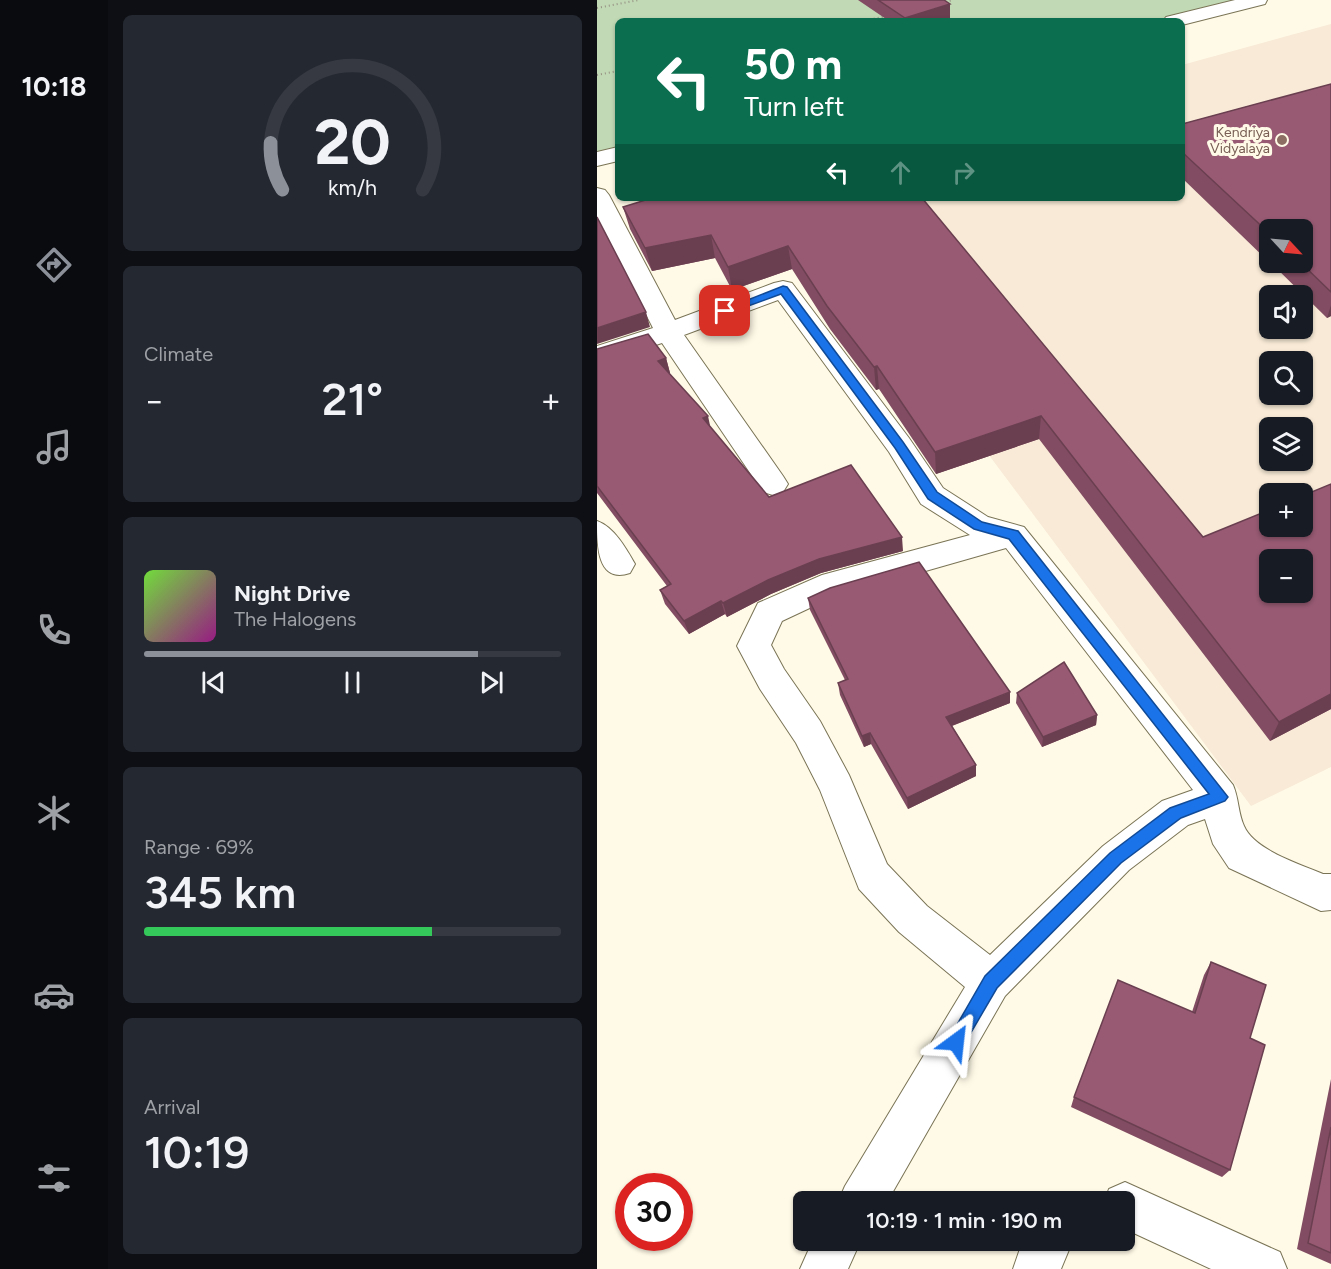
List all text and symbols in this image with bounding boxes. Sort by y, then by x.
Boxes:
text: 50 m [744,39,842,90]
icon: left [645,42,723,120]
text: 10:18 [22,70,86,103]
text: Turn left [744,90,844,123]
text: 20 [314,105,391,180]
place label: Kendriya Vidyalaya [1210,124,1270,157]
marker: Kendriya Vidyalaya [1275,133,1289,147]
icon: left [821,156,854,189]
icon: ahead [884,156,917,189]
icon: right [947,156,980,189]
text: km/h [328,175,377,200]
north arrow [1259,219,1313,273]
map controls [1259,219,1313,603]
icon: directions [33,244,75,286]
pin [699,285,750,336]
button: sound [1259,285,1313,339]
icon: arrive [708,294,741,327]
text: Climate [144,342,213,366]
button: search [1259,351,1313,405]
text: 21° [322,372,383,426]
text: − [144,381,165,420]
text: + [540,381,561,420]
button: layers [1259,417,1313,471]
icon: music [33,426,75,468]
button: + [1259,483,1313,537]
button: − [1259,549,1313,603]
text: Night Drive [234,580,350,607]
text: The Halogens [234,607,356,631]
icon: phone [33,609,75,651]
icon: previous [197,666,230,699]
icon: pause [336,666,369,699]
icon: next [475,666,508,699]
icon: climate [33,792,75,834]
text: Range · 69% [144,835,254,859]
text: 345 km [144,865,296,919]
icon: car [33,974,75,1016]
position arrow [924,1010,988,1074]
text: Arrival [144,1095,200,1119]
text: 10:19 [144,1125,249,1179]
icon: filters [33,1157,75,1199]
speed limit sign: 30 [615,1173,693,1251]
text: 10:19 · 1 min · 190 m [866,1207,1062,1234]

